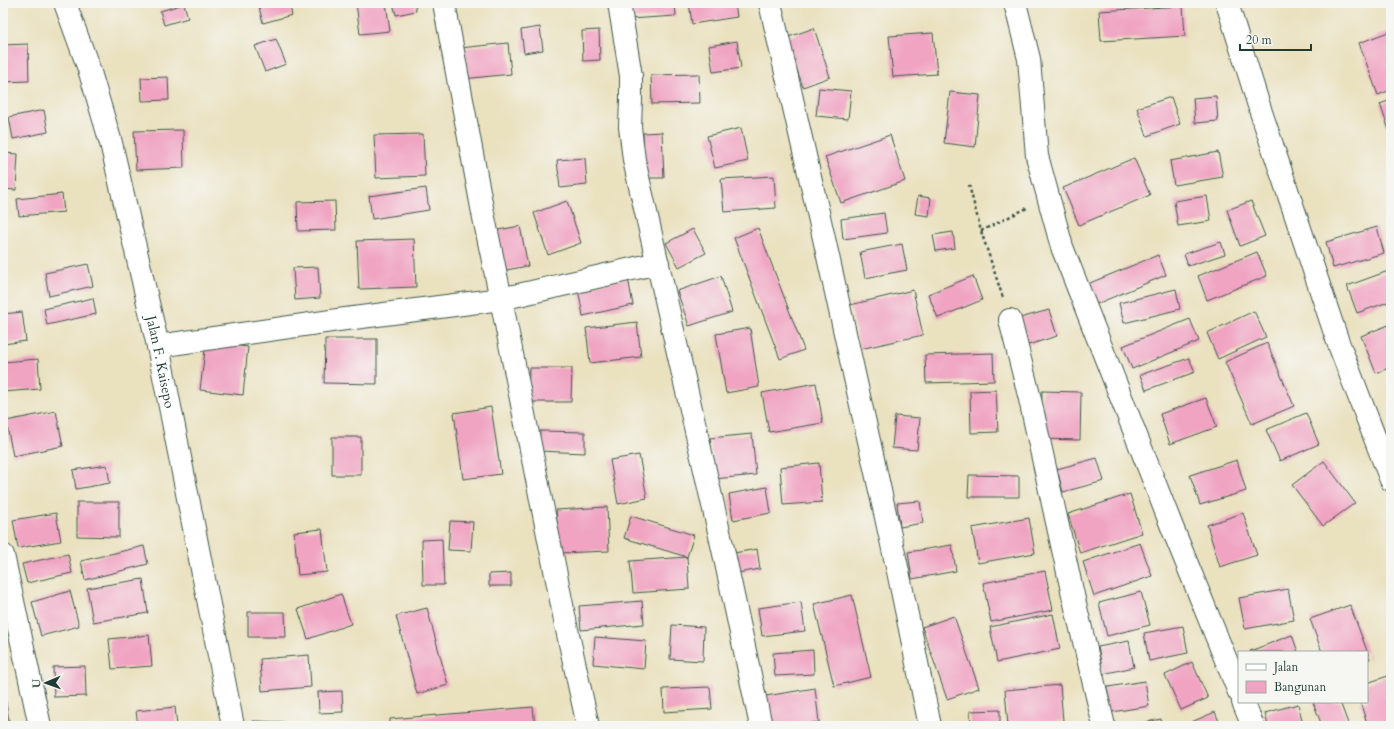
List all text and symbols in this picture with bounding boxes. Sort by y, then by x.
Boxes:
scale bar [1240,26,1311,52]
text: 20 m [1246,32,1273,48]
street label: Jalan F. Kaisepo [141,312,179,410]
legend [1238,651,1368,703]
text: Jalan [1272,659,1298,675]
north arrow [26,663,66,703]
text: U [29,679,44,688]
text: Bangunan [1274,679,1326,695]

